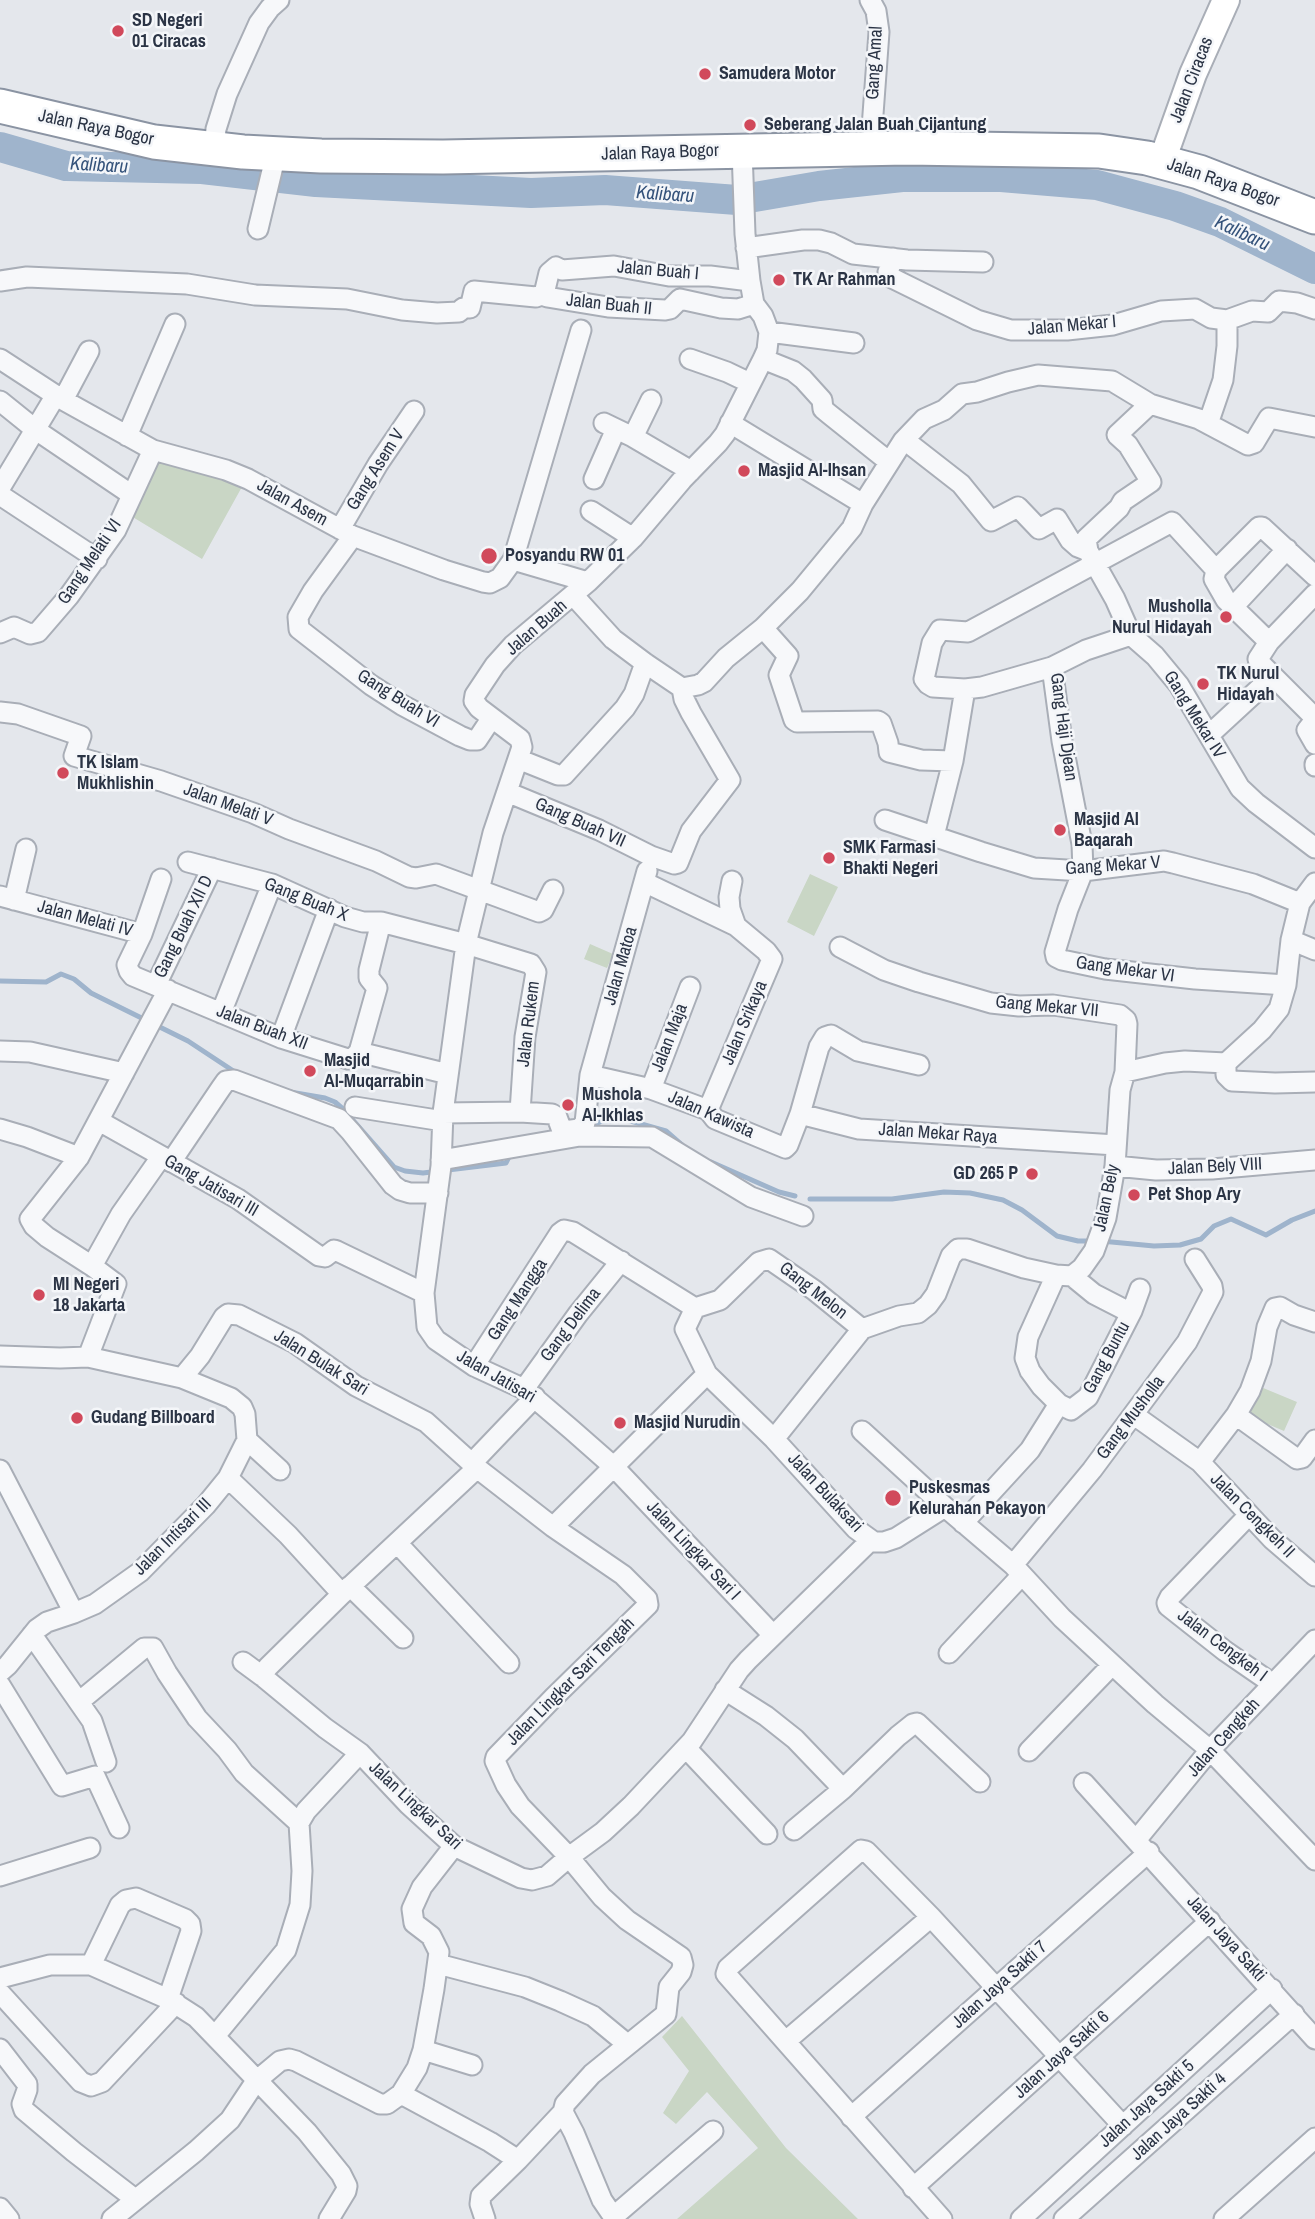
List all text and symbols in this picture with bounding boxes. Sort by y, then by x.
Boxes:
place label: SD Negeri 01 Ciracas [132,10,206,52]
marker: SD Negeri 01 Ciracas [110,23,126,39]
street label: Gang Amal [862,26,888,100]
street label: Jalan Ciracas [1166,34,1218,126]
place label: Samudera Motor [719,63,835,85]
marker: Samudera Motor [697,66,713,82]
street label: Jalan Raya Bogor [36,105,156,151]
place label: Seberang Jalan Buah Cijantung [764,114,986,136]
marker: Seberang Jalan Buah Cijantung [742,117,758,133]
street label: Jalan Raya Bogor [601,140,719,166]
water label: Kalibaru [69,153,129,179]
street label: Jalan Raya Bogor [1164,154,1282,212]
water label: Kalibaru [635,182,695,208]
water label: Kalibaru [1211,211,1273,257]
street label: Jalan Buah I [616,257,700,285]
place label: TK Ar Rahman [793,269,896,291]
marker: TK Ar Rahman [771,272,787,288]
street label: Jalan Buah II [565,290,653,320]
street label: Jalan Mekar I [1027,311,1117,341]
street label: Gang Asem V [342,425,410,515]
place label: Masjid Al-Ihsan [758,460,866,482]
marker: Masjid Al-Ihsan [736,463,752,479]
street label: Jalan Asem [253,475,331,531]
street label: Gang Melati VI [54,515,126,609]
place label: Posyandu RW 01 [505,545,625,567]
marker: Posyandu RW 01 [479,546,499,566]
street label: Jalan Buah [502,596,572,660]
place label: Musholla Nurul Hidayah [1112,596,1212,638]
marker: Musholla Nurul Hidayah [1218,609,1234,625]
place label: TK Nurul Hidayah [1217,663,1279,706]
street label: Gang Buah VI [353,665,443,733]
street label: Gang Mekar IV [1159,667,1229,763]
street label: Gang Haji Djean [1045,671,1081,783]
marker: TK Nurul Hidayah [1195,676,1211,692]
place label: TK Islam Mukhlishin [77,752,154,794]
marker: TK Islam Mukhlishin [55,765,71,781]
street label: Jalan Melati V [180,779,276,831]
street label: Gang Buah VII [531,793,629,853]
place label: Masjid Al Baqarah [1074,809,1139,852]
marker: Masjid Al Baqarah [1052,822,1068,838]
place label: SMK Farmasi Bhakti Negeri [843,837,938,880]
marker: SMK Farmasi Bhakti Negeri [821,850,837,866]
street label: Gang Mekar V [1065,852,1161,880]
street label: Gang Buah XII D [150,872,218,982]
street label: Gang Buah X [261,873,351,927]
street label: Jalan Melati IV [35,896,135,942]
street label: Jalan Matoa [600,924,642,1008]
street label: Gang Mekar VI [1074,952,1176,988]
street label: Jalan Srikaya [718,978,772,1068]
street label: Jalan Rukem [513,980,545,1068]
street label: Gang Mekar VII [995,992,1099,1022]
street label: Jalan Buah XII [213,1001,311,1055]
street label: Jalan Maja [647,1001,693,1075]
place label: Masjid Al-Muqarrabin [324,1050,424,1092]
marker: Masjid Al-Muqarrabin [302,1063,318,1079]
place label: Mushola Al-Ikhlas [582,1084,644,1126]
street label: Jalan Kawista [665,1086,757,1144]
marker: Mushola Al-Ikhlas [560,1097,576,1113]
street label: Jalan Mekar Raya [878,1119,998,1149]
street label: Gang Jatisari III [160,1150,262,1222]
street label: Jalan Bely VIII [1167,1154,1263,1180]
street label: Jalan Bely [1089,1162,1125,1234]
place label: GD 265 P [953,1163,1018,1185]
marker: GD 265 P [1024,1166,1040,1182]
place label: Pet Shop Ary [1148,1184,1241,1206]
marker: Pet Shop Ary [1126,1187,1142,1203]
street label: Gang Mangga [483,1255,553,1345]
street label: Gang Melon [775,1258,851,1324]
place label: MI Negeri 18 Jakarta [53,1274,125,1316]
street label: Gang Delima [536,1284,606,1366]
marker: MI Negeri 18 Jakarta [31,1287,47,1303]
street label: Gang Buntu [1079,1318,1135,1398]
street label: Jalan Bulak Sari [270,1325,372,1401]
street label: Jalan Jatisari [453,1346,539,1408]
street label: Gang Musholla [1093,1372,1169,1464]
place label: Gudang Billboard [91,1407,215,1429]
marker: Gudang Billboard [69,1410,85,1426]
place label: Masjid Nurudin [634,1412,741,1434]
marker: Masjid Nurudin [612,1415,628,1431]
street label: Jalan Bulaksari [783,1449,867,1537]
street label: Jalan Cengkeh II [1205,1469,1299,1563]
place label: Puskesmas Kelurahan Pekayon [909,1477,1046,1520]
marker: Puskesmas Kelurahan Pekayon [883,1488,903,1508]
street label: Jalan Intisari III [130,1494,216,1580]
street label: Jalan Lingkar Sari I [641,1497,745,1605]
street label: Jalan Cengkeh I [1173,1605,1271,1687]
street label: Jalan Lingkar Sari Tengah [502,1613,640,1751]
street label: Jalan Cengkeh [1183,1694,1265,1782]
street label: Jalan Lingkar Sari [364,1757,466,1855]
street label: Jalan Jaya Sakti [1182,1892,1270,1986]
street label: Jalan Jaya Sakti 7 [948,1937,1052,2033]
street label: Jalan Jaya Sakti 6 [1010,2007,1114,2103]
street label: Jalan Jaya Sakti 5 [1095,2056,1199,2152]
street label: Jalan Jaya Sakti 4 [1127,2069,1231,2165]

